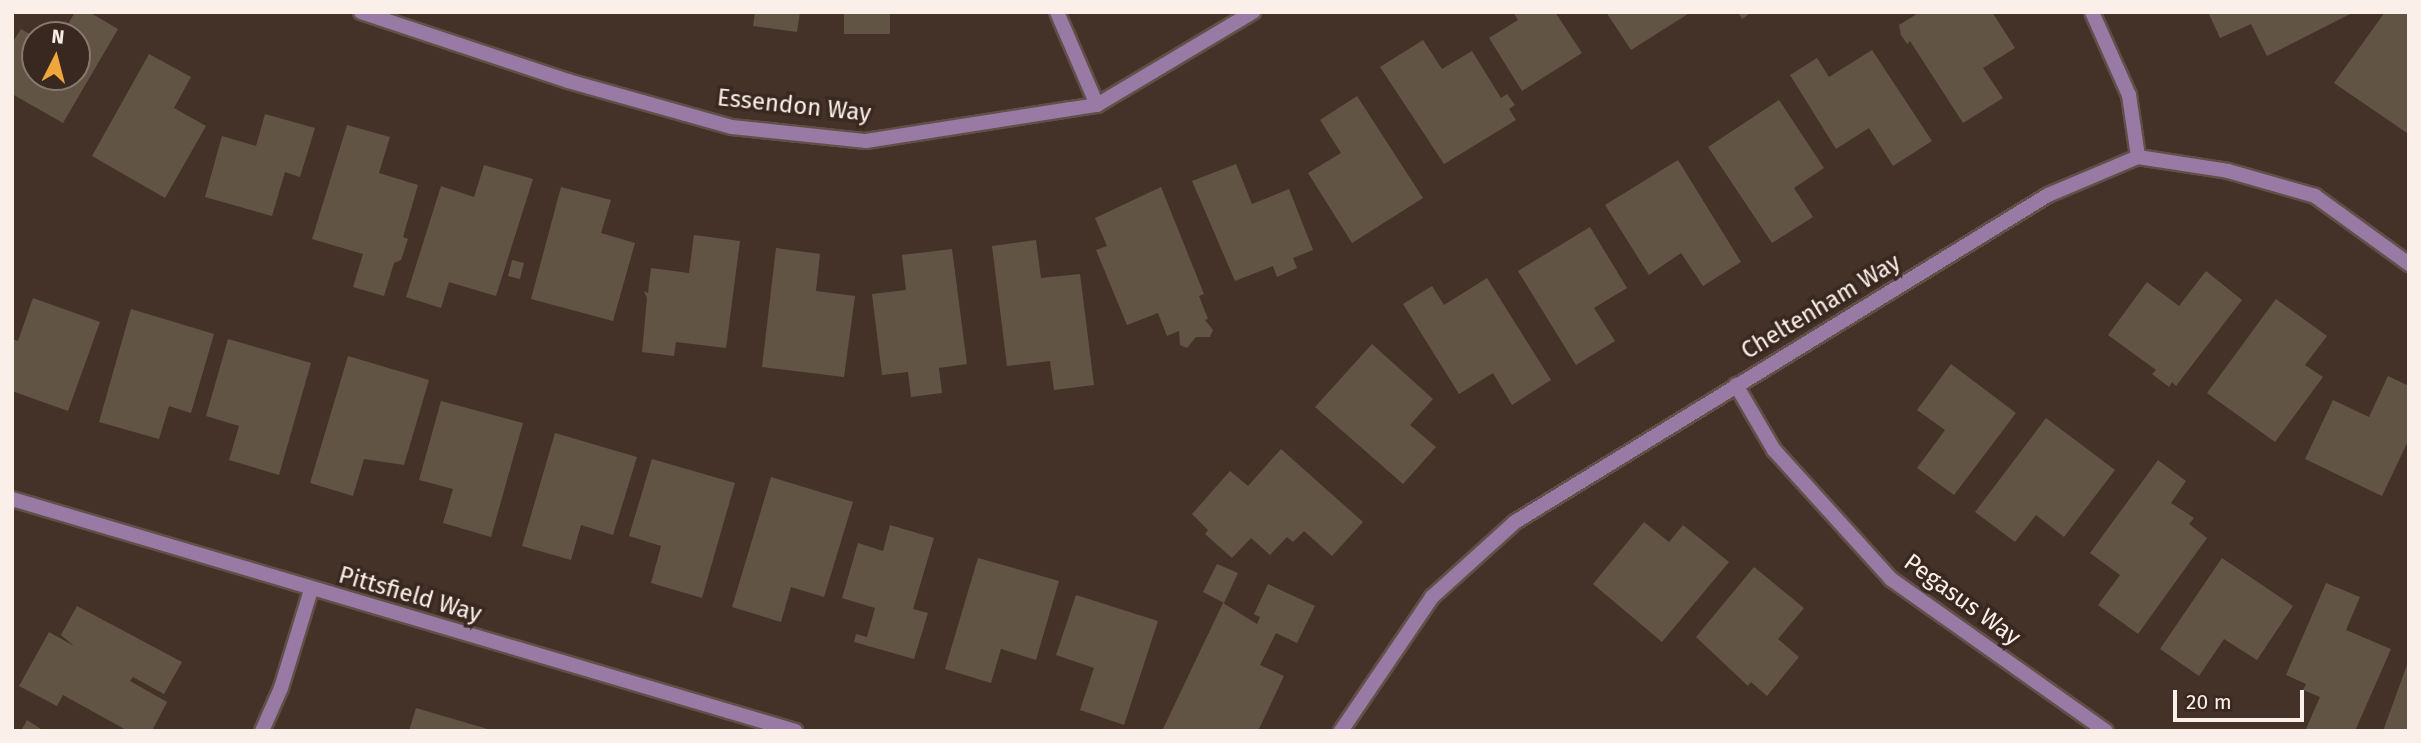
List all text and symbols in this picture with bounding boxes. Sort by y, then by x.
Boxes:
north arrow [21,21,91,91]
text: N [51,25,66,49]
street label: Essendon Way [716,84,872,128]
street label: Cheltenham Way [1736,248,1906,366]
street label: Pegasus Way [1898,548,2026,652]
street label: Pittsfield Way [335,561,485,629]
scale bar [2176,676,2307,720]
text: 20 m [2186,689,2232,715]

